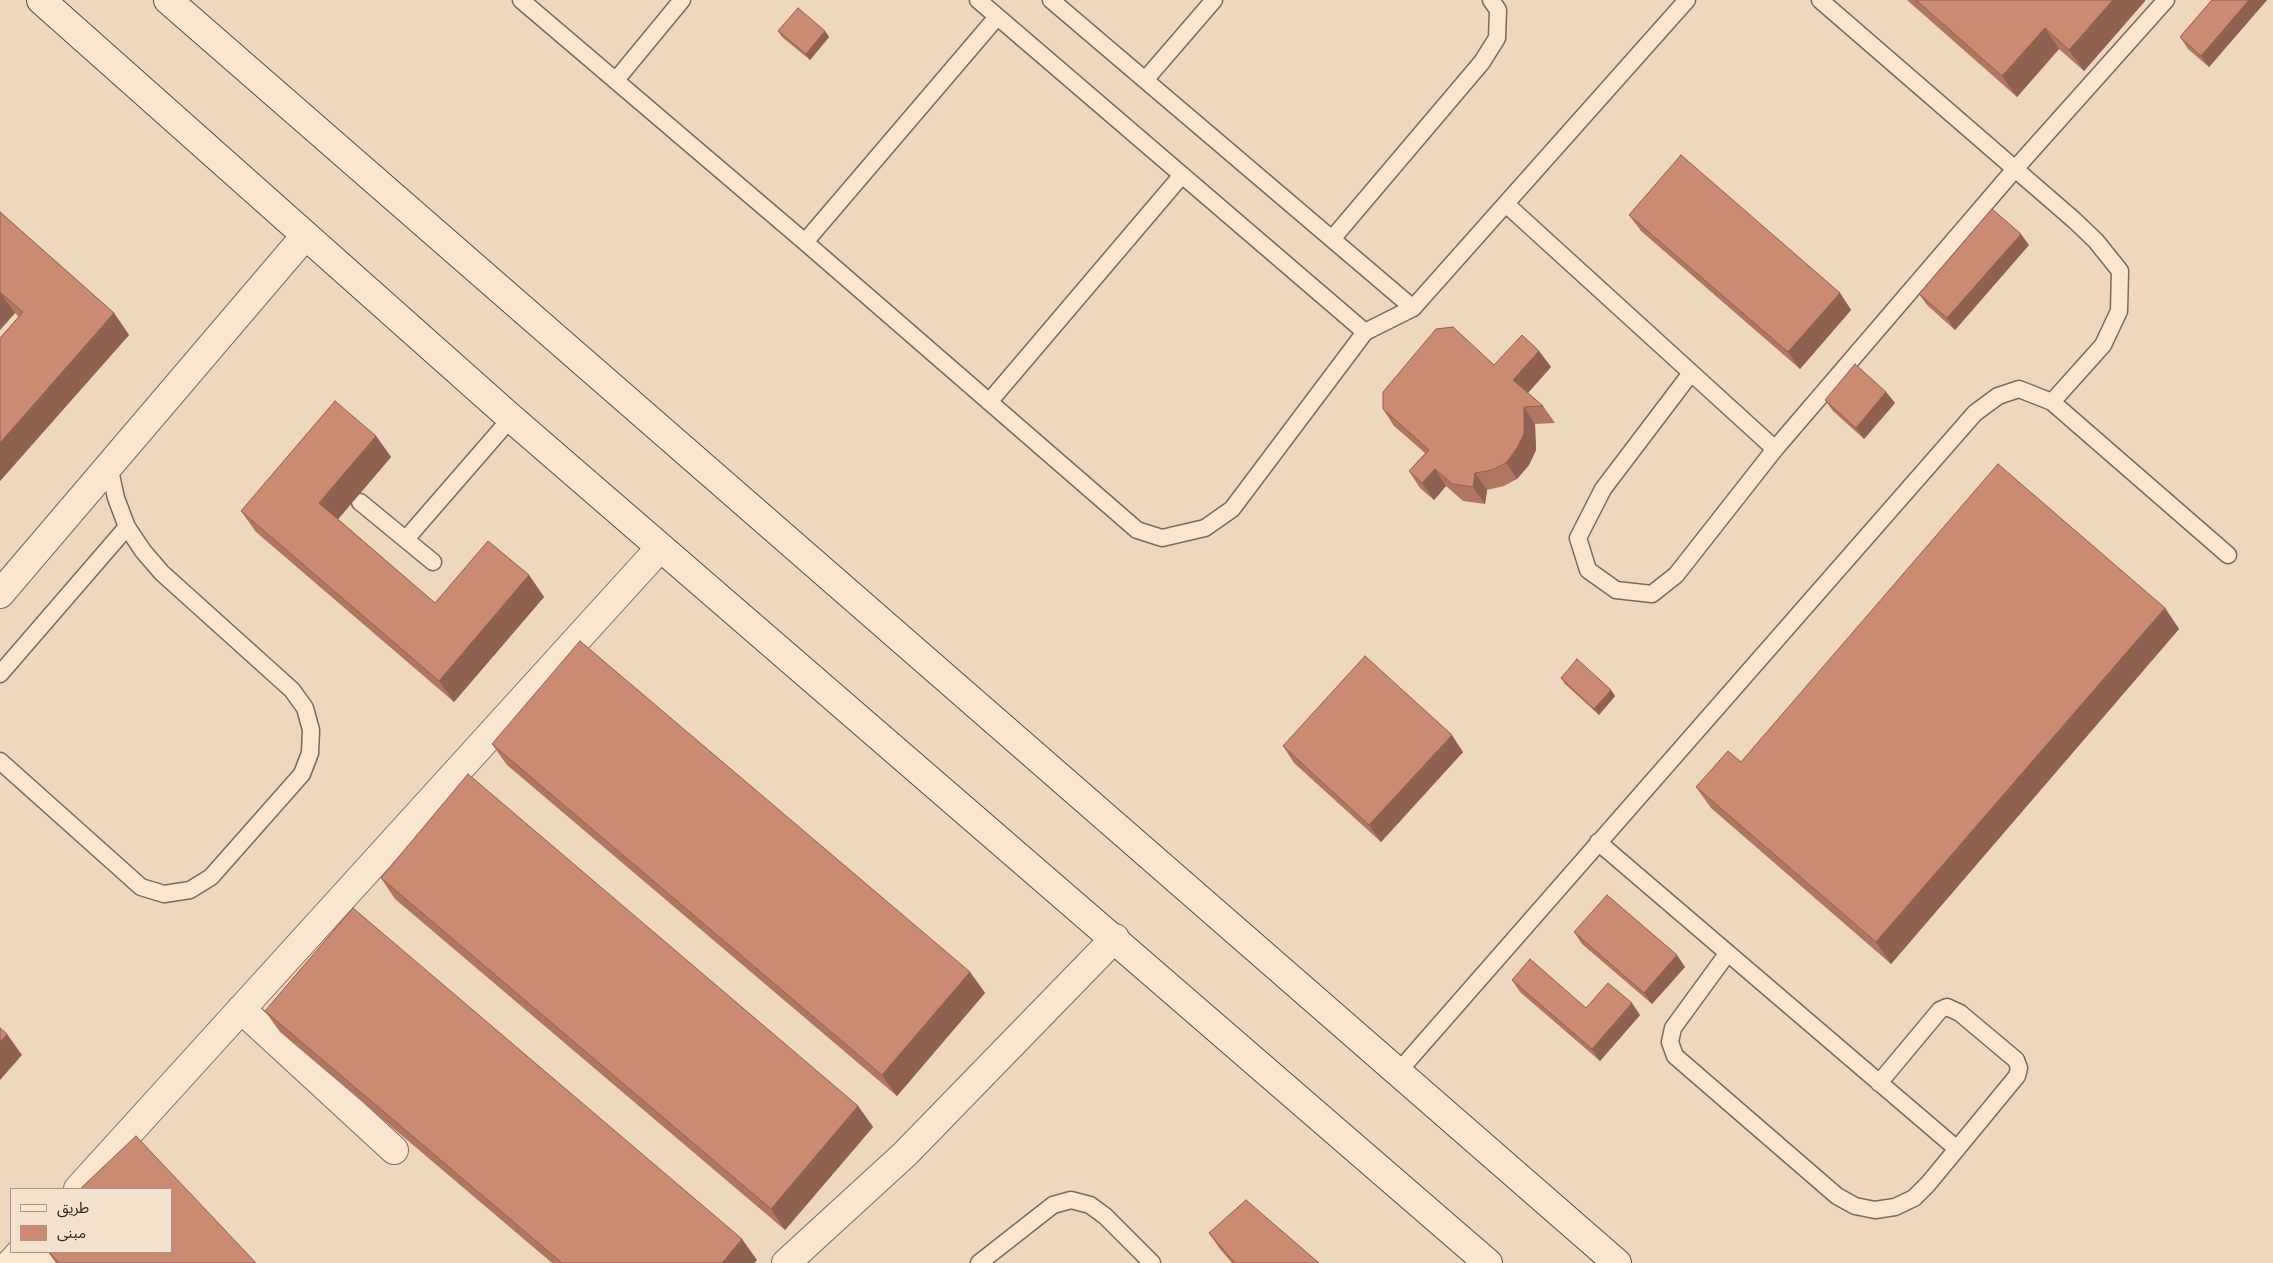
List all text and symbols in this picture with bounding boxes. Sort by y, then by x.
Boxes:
legend [10,1188,172,1253]
text: طريق [57,1197,89,1220]
text: مبنى [57,1222,86,1245]

